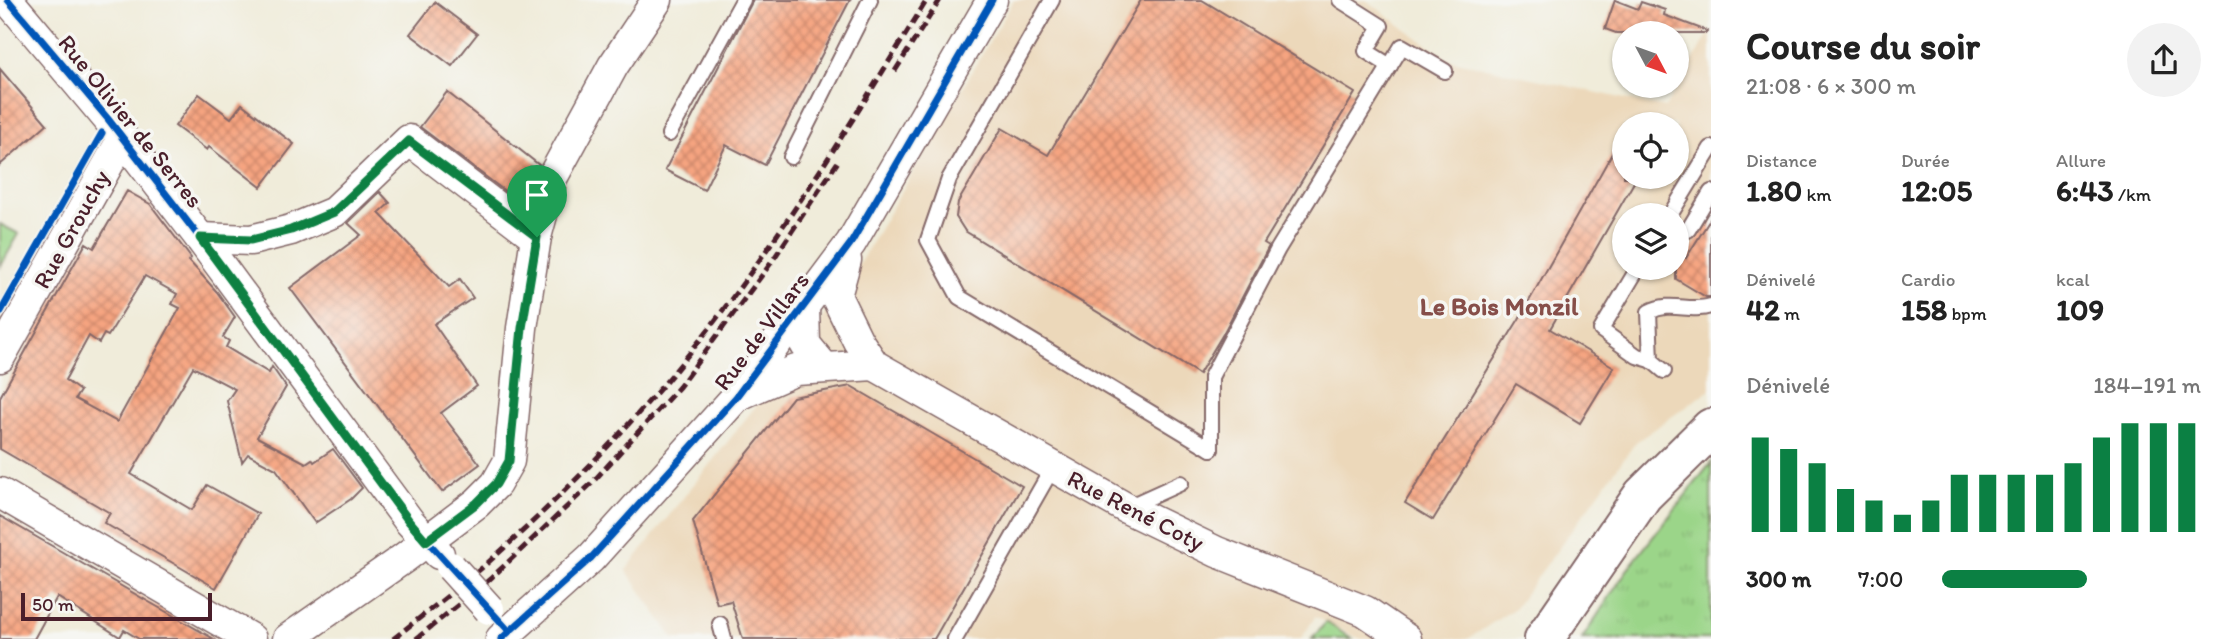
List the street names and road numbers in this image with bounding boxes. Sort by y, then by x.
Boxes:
street label: Rue Olivier de Serres [52,29,210,213]
street label: Rue Grouchy [27,165,115,293]
street label: Rue de Villars [707,266,815,396]
street label: Rue René Coty [1063,463,1210,557]

